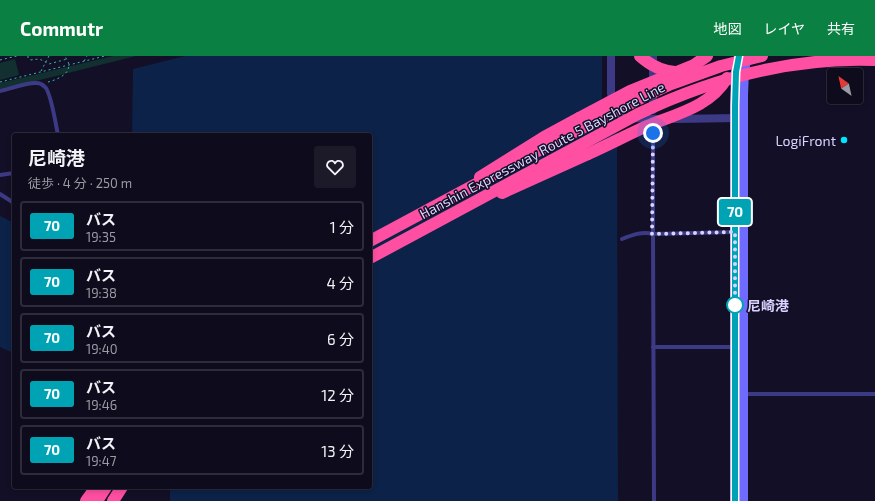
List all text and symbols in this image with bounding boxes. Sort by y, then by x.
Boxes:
text: Commutr [20,17,103,40]
text: 地図 [713,20,741,37]
text: レイヤ [763,20,805,37]
text: 共有 [827,20,855,37]
north arrow [827,68,863,104]
map controls [827,68,863,104]
street label: Hanshin Expressway Route 5 Bayshore Line [416,78,668,222]
your location [643,123,663,143]
place label: LogiFront [775,132,836,149]
marker: LogiFront [839,135,849,145]
text: 尼崎港 [28,146,85,169]
button: heart [314,146,356,188]
text: 徒歩 · 4 分 · 250 m [28,175,132,191]
line badge: 70 [717,199,753,225]
text: 70 [727,203,743,220]
text: バス [86,210,116,228]
text: 70 [44,217,60,234]
text: 1 分 [330,218,354,236]
text: 19:35 [86,229,116,245]
text: バス [86,266,116,284]
text: 70 [44,273,60,290]
text: 4 分 [326,274,354,292]
text: 19:38 [86,285,117,301]
marker: 尼崎港 [726,296,744,314]
place label: 尼崎港 [747,297,789,314]
text: バス [86,322,116,340]
text: 70 [44,329,60,346]
text: 6 分 [327,330,354,348]
text: 19:40 [86,341,118,357]
text: バス [86,378,116,396]
text: 70 [44,385,60,402]
text: 12 分 [321,386,354,404]
text: 19:46 [86,397,117,413]
text: バス [86,434,116,452]
text: 70 [44,441,60,458]
text: 13 分 [321,442,354,460]
text: 19:47 [86,453,116,469]

